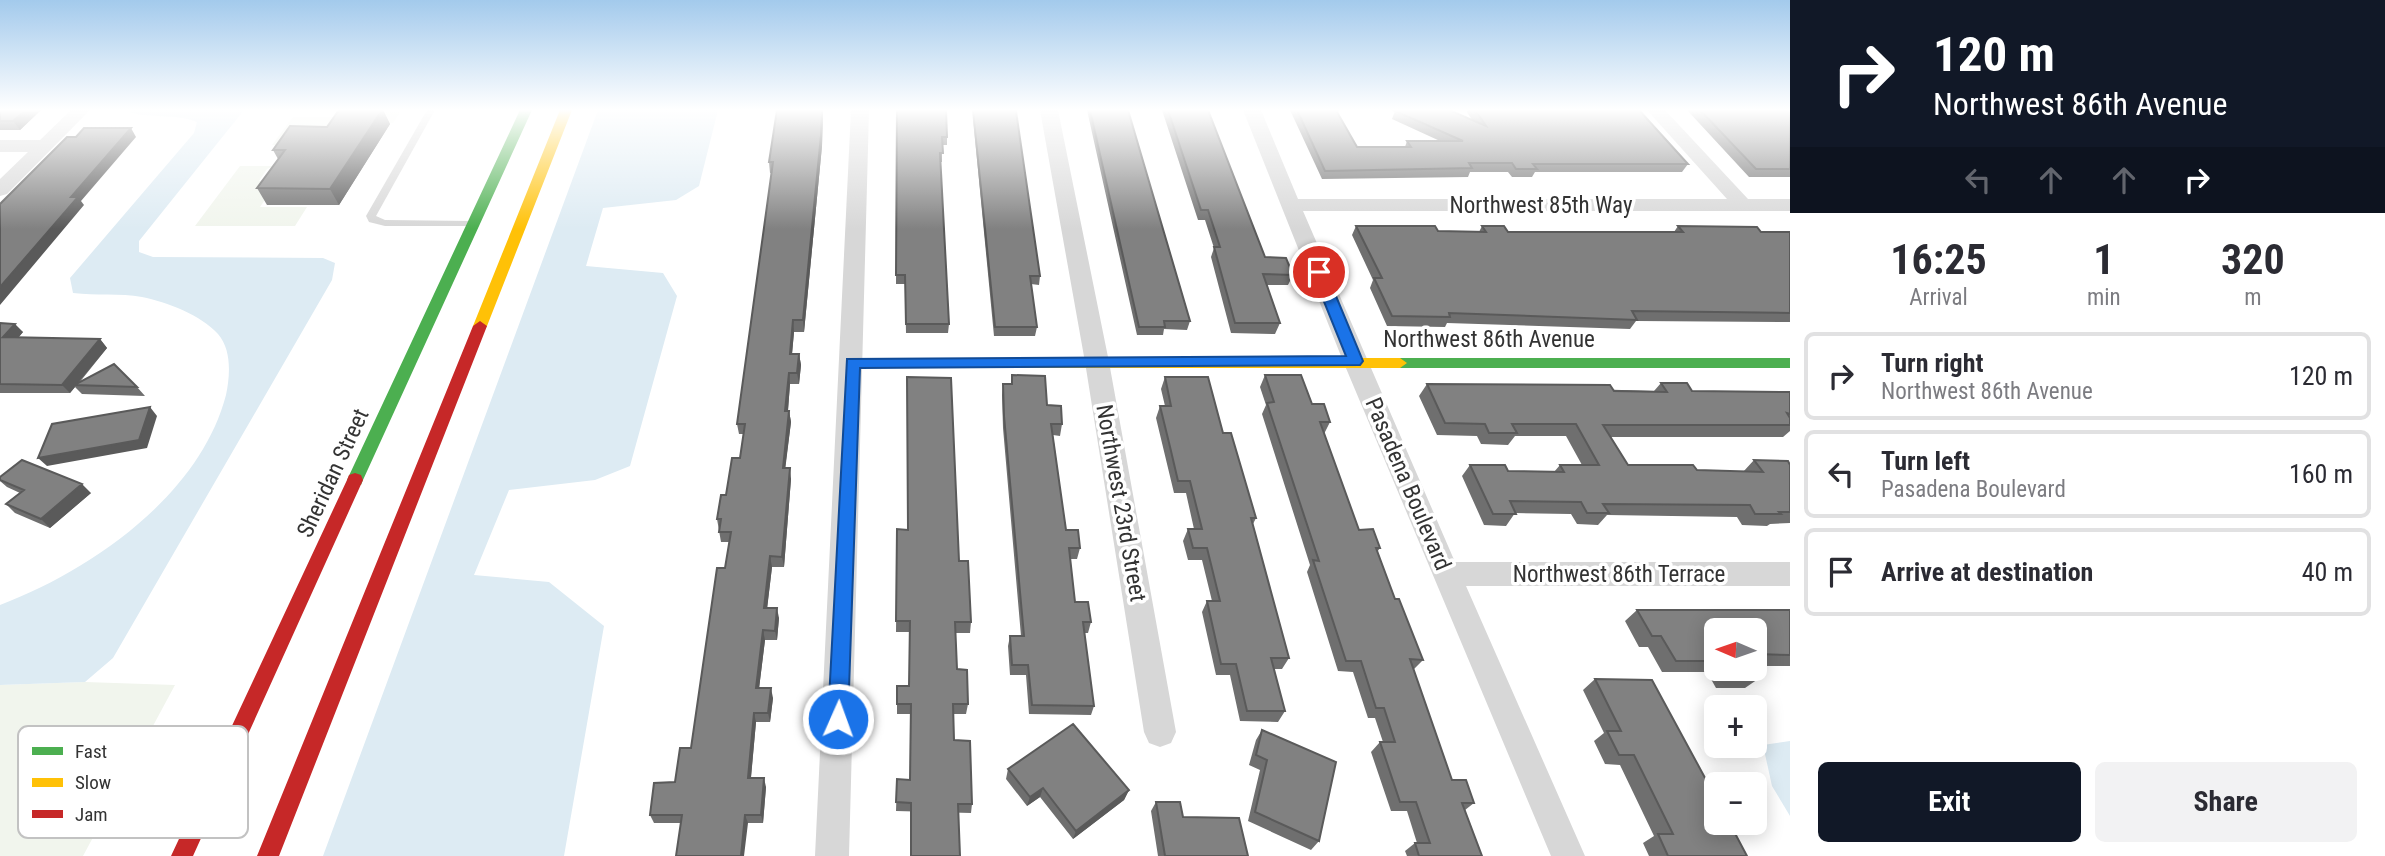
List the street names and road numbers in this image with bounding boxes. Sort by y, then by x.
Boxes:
street label: Northwest 85th Way [1449,192,1633,219]
street label: Northwest 86th Avenue [1383,326,1595,353]
street label: Pasadena Boulevard [1359,394,1457,574]
street label: Northwest 23rd Street [1090,402,1152,604]
street label: Sheridan Street [291,404,375,542]
street label: Northwest 86th Terrace [1513,561,1725,588]

